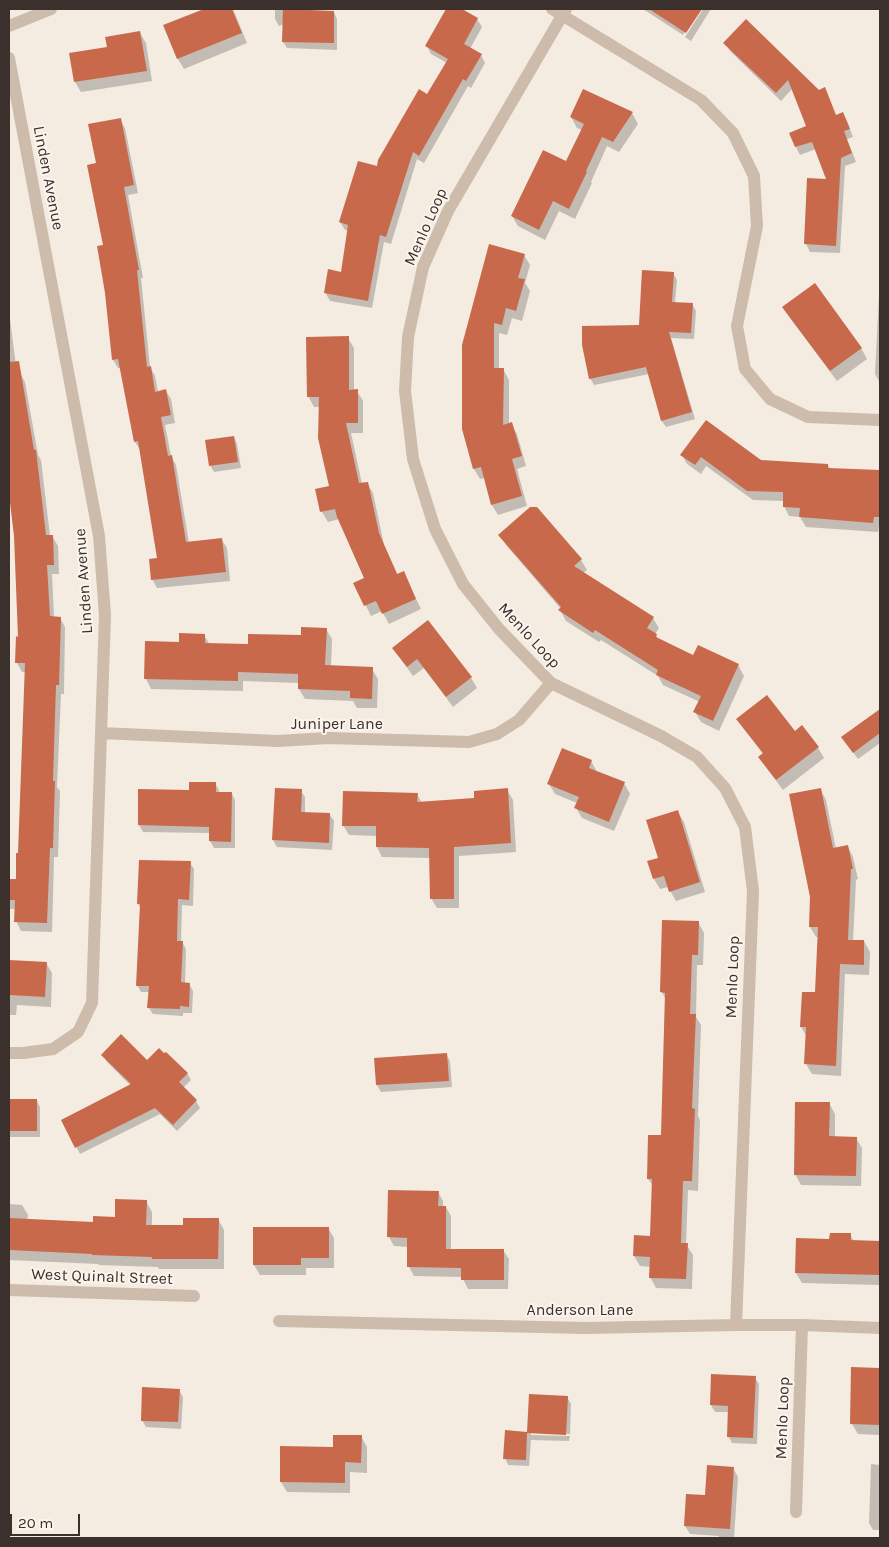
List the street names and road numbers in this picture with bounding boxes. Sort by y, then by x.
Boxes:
street label: Linden Avenue [28,124,68,232]
street label: Menlo Loop [400,185,452,269]
street label: Linden Avenue [71,528,97,634]
street label: Menlo Loop [494,599,564,673]
street label: Juniper Lane [291,714,383,734]
street label: Menlo Loop [722,935,744,1019]
street label: West Quinalt Street [31,1265,173,1289]
street label: Anderson Lane [526,1300,634,1320]
street label: Menlo Loop [772,1376,794,1460]

